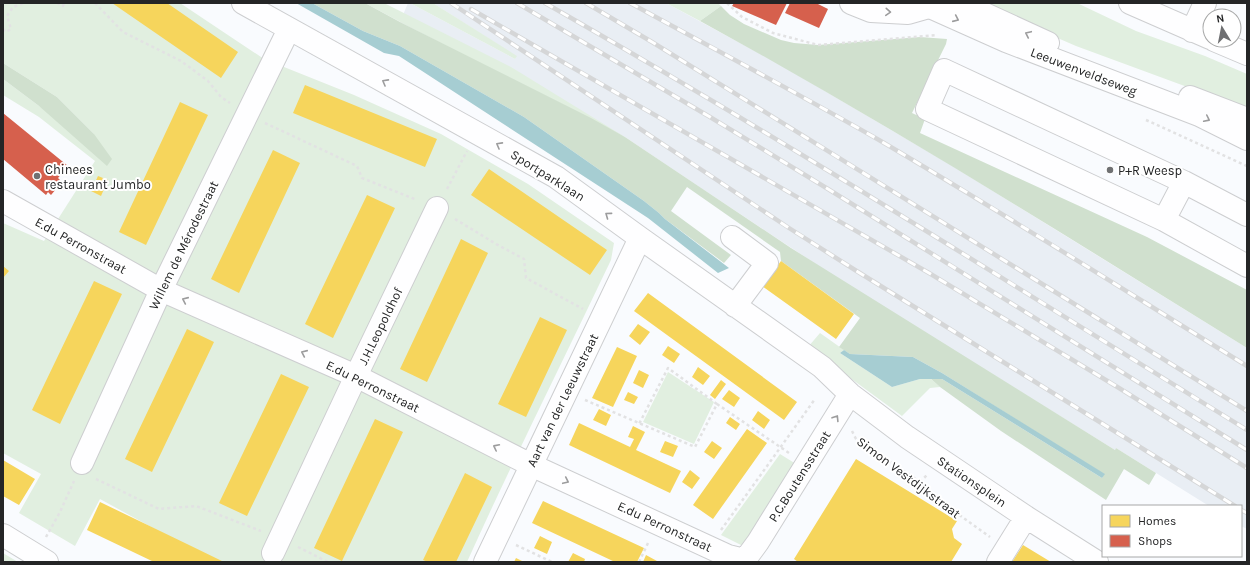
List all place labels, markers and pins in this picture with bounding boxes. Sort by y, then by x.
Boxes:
place label: Chinees restaurant Jumbo [45,162,151,192]
place label: P+R Weesp [1118,163,1182,178]
marker: P+R Weesp [1105,165,1115,175]
marker: Chinees restaurant Jumbo [32,171,42,181]

